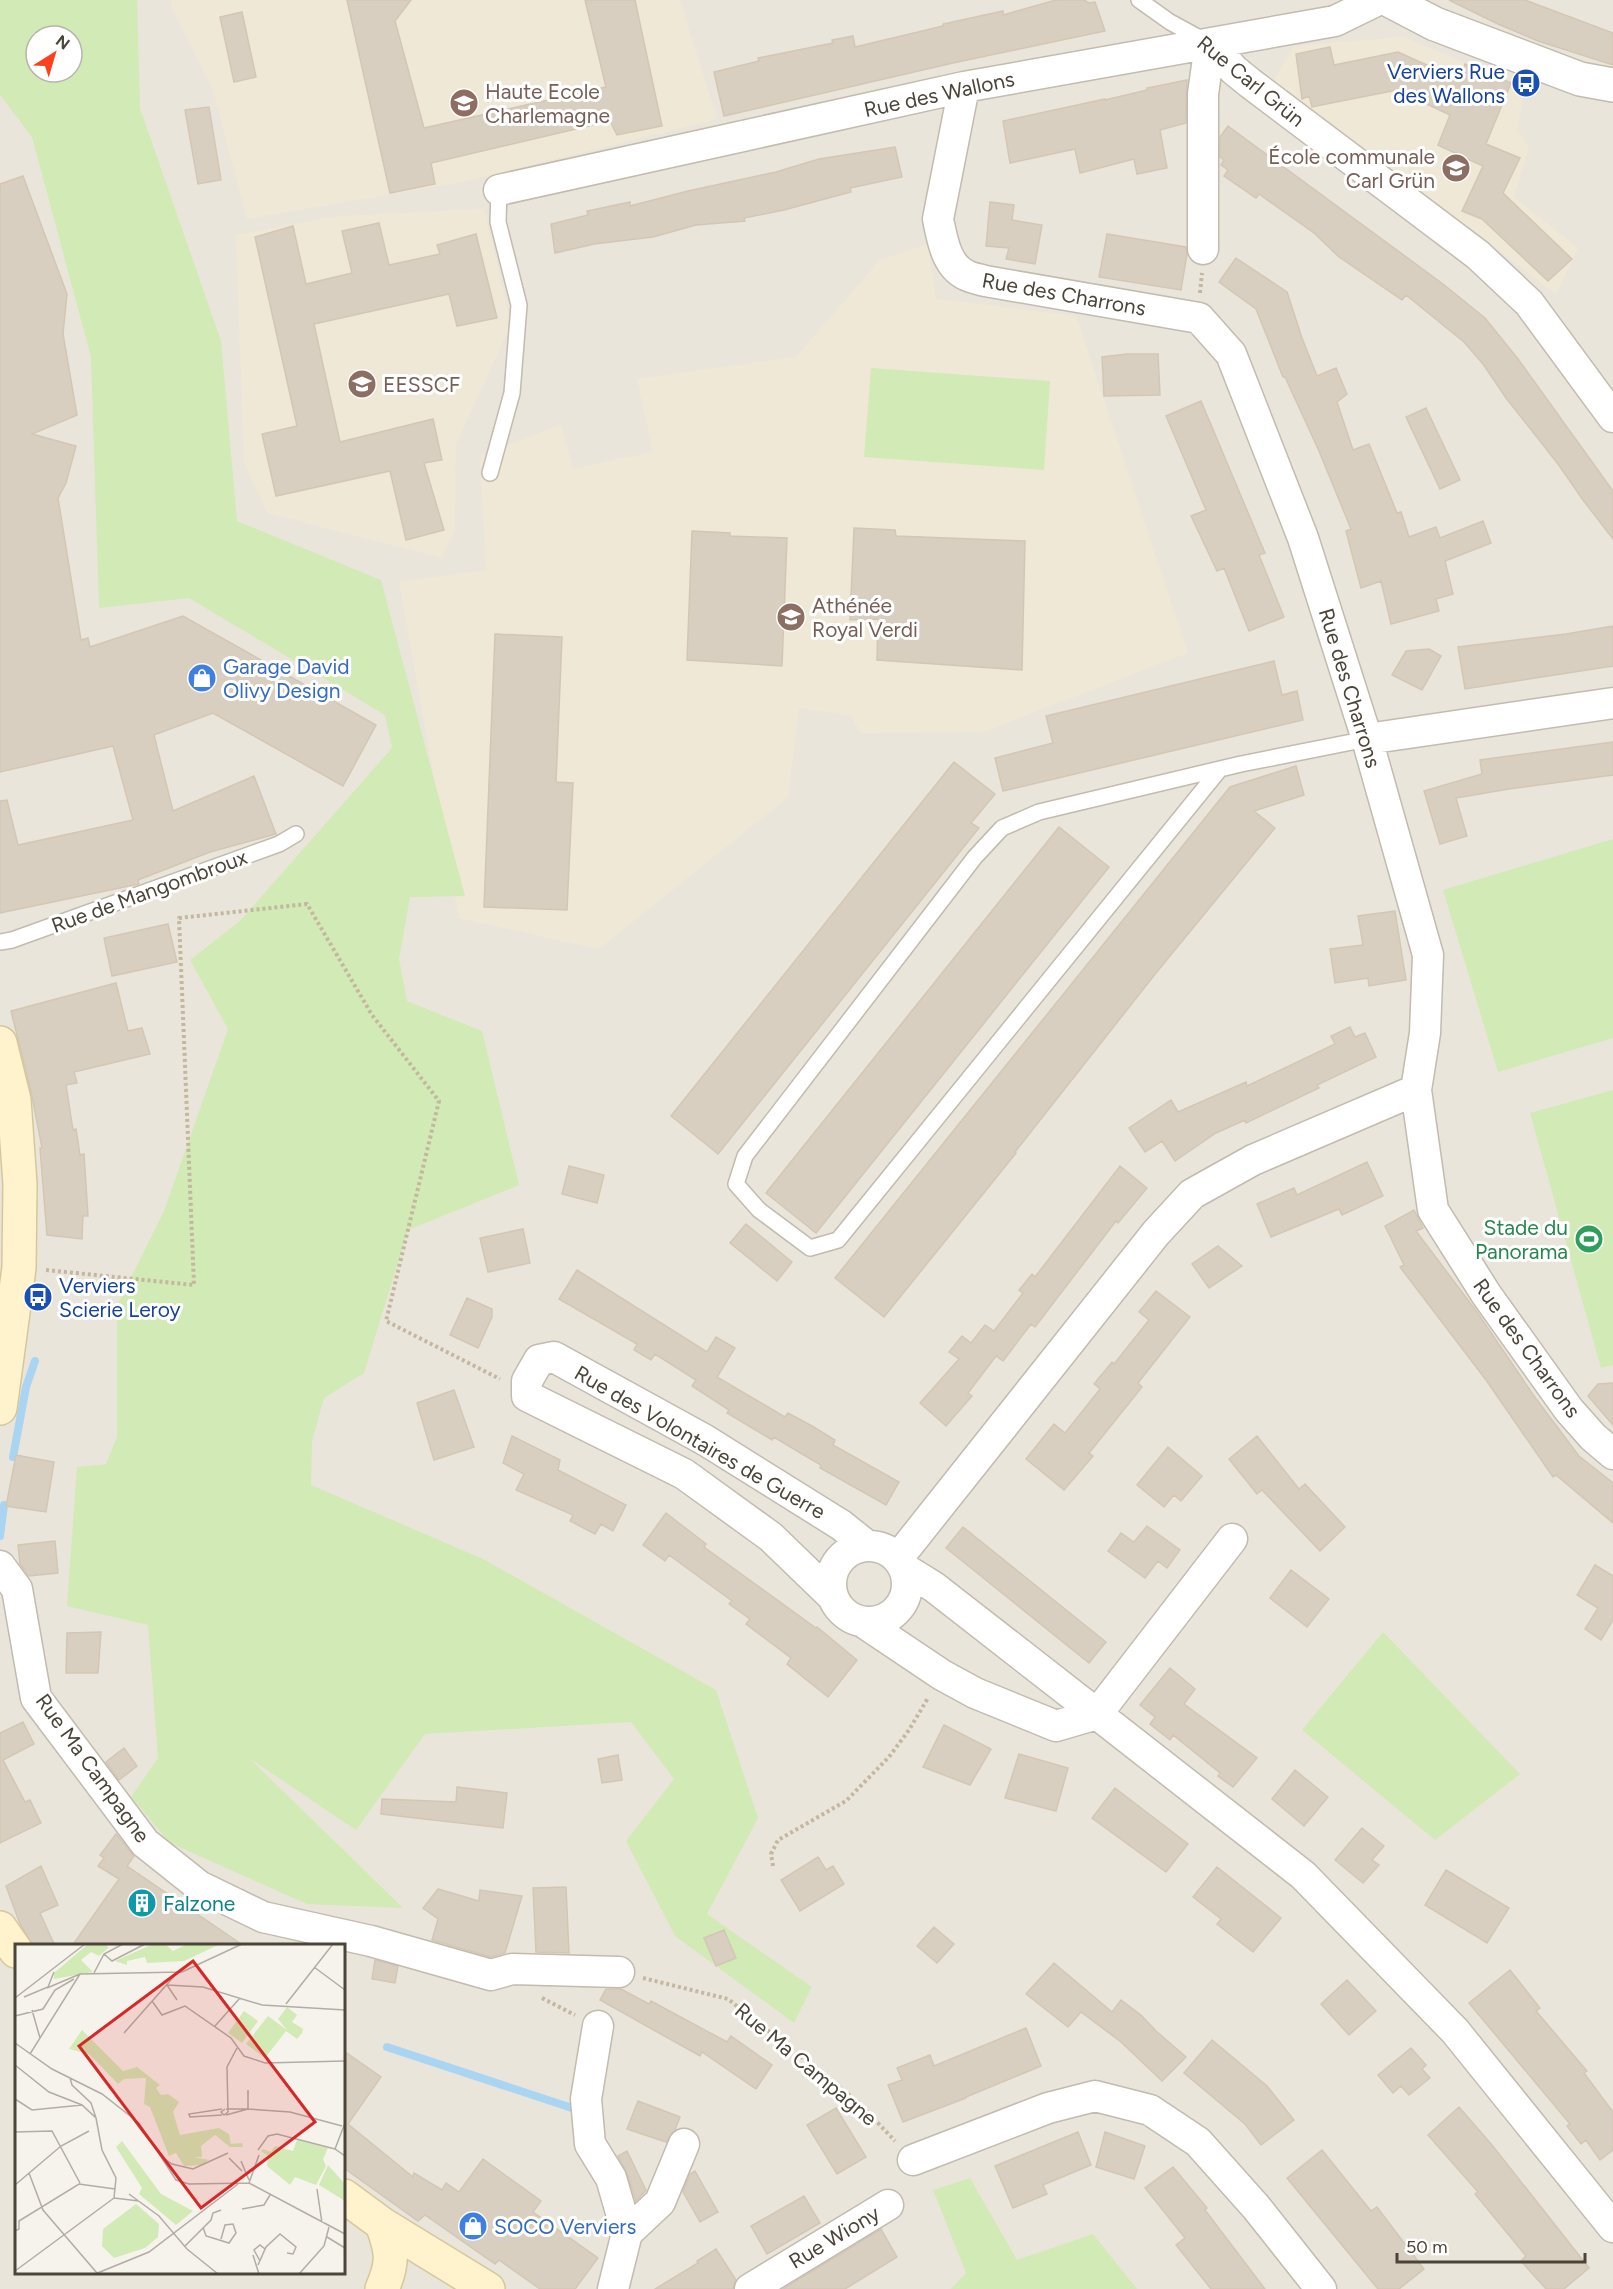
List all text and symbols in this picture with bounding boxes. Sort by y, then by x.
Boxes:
north arrow [24,24,84,84]
street label: Rue Carl Grün [1192,30,1310,132]
text: N [52,31,73,54]
place label: Verviers Rue des Wallons [1387,59,1505,108]
street label: Rue des Wallons [861,66,1017,122]
bus stop icon: Verviers Rue des Wallons [1510,67,1542,99]
place label: Haute Ecole Charlemagne [485,79,610,128]
school or university icon: Haute Ecole Charlemagne [448,87,480,119]
place label: École communale Carl Grün [1268,144,1435,193]
school or university icon: École communale Carl Grün [1440,152,1472,184]
street label: Rue des Charrons [980,267,1148,321]
school or university icon: EESSCF [346,368,378,400]
place label: EESSCF [383,372,460,397]
place label: Athénée Royal Verdi [812,593,918,642]
school or university icon: Athénée Royal Verdi [775,601,807,633]
street label: Rue des Charrons [1314,605,1386,771]
place label: Garage David Olivy Design [223,654,350,703]
shop icon: Garage David Olivy Design [186,662,218,694]
street label: Rue de Mangombroux [48,844,250,938]
place label: Stade du Panorama [1475,1215,1568,1264]
sports icon: Stade du Panorama [1573,1223,1605,1255]
place label: Verviers Scierie Leroy [59,1273,181,1322]
street label: Rue des Charrons [1468,1274,1586,1422]
bus stop icon: Verviers Scierie Leroy [22,1281,54,1313]
street label: Rue des Volontaires de Guerre [570,1360,830,1524]
street label: Rue Ma Campagne [31,1689,155,1847]
building icon: Falzone [126,1887,158,1919]
place label: Falzone [163,1891,235,1916]
inset map [15,1944,345,2274]
street label: Rue Ma Campagne [730,1997,882,2131]
street label: Rue Wiony [784,2200,884,2274]
shop icon: SOCO Verviers [457,2210,489,2242]
place label: SOCO Verviers [494,2214,636,2239]
scale bar [1397,2226,1584,2264]
text: 50 m [1406,2236,1448,2258]

